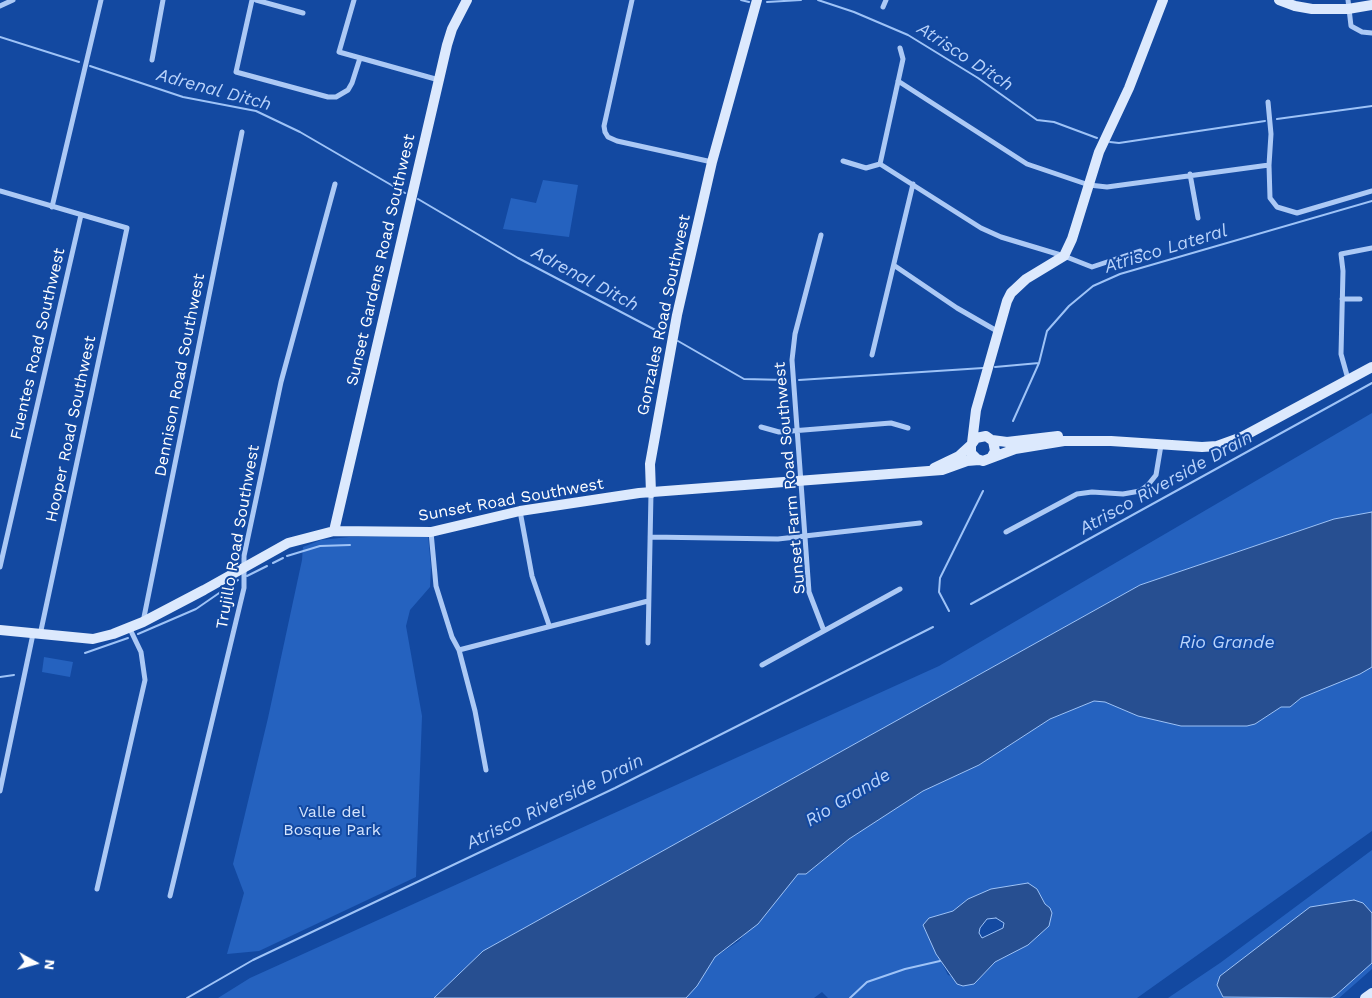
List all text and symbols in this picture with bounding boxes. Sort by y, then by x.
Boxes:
water label: Atrisco Ditch [913,18,1017,96]
water label: Adrenal Ditch [154,64,274,116]
street label: Sunset Gardens Road Southwest [343,132,419,388]
street label: Gonzales Road Southwest [633,213,695,417]
water label: Atrisco Lateral [1102,220,1230,278]
water label: Adrenal Ditch [528,242,642,316]
street label: Fuentes Road Southwest [7,246,69,442]
street label: Dennison Road Southwest [151,272,209,478]
street label: Hooper Road Southwest [42,334,100,524]
street label: Sunset Farm Road Southwest [770,361,810,595]
water label: Atrisco Riverside Drain [1076,426,1256,540]
street label: Trujillo Road Southwest [212,443,264,631]
street label: Sunset Road Southwest [417,474,605,526]
water label: Rio Grande [1179,632,1275,654]
water label: Atrisco Riverside Drain [463,750,647,854]
water label: Rio Grande [802,764,894,832]
park label: Valle del Bosque Park [283,802,381,840]
north arrow [10,938,60,988]
text: N [41,959,58,971]

